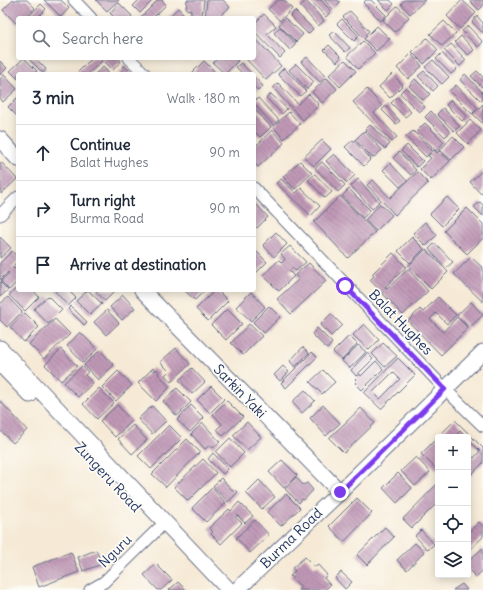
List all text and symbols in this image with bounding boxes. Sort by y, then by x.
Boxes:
search box [16,16,256,60]
icon: search [30,27,52,49]
text: Search here [62,29,143,48]
text: 3 min [32,87,74,109]
text: Walk · 180 m [167,90,240,107]
text: Continue [70,135,131,154]
icon: ahead [32,142,54,164]
text: 90 m [209,144,240,161]
text: Balat Hughes [70,154,148,171]
text: Turn right [70,191,135,210]
icon: right [32,198,54,220]
text: 90 m [209,200,240,217]
text: Burma Road [70,210,144,227]
icon: arrive [32,254,54,276]
text: Arrive at destination [70,255,206,274]
route start [336,277,354,295]
street label: Balat Hughes [365,285,437,359]
street label: Sarkin Yaki [210,360,270,422]
map controls [435,434,471,578]
button: + [435,434,471,470]
street label: Zungeru Road [71,438,145,516]
button: − [435,470,471,506]
route end [331,483,349,501]
street label: Burma Road [256,504,326,572]
button: locate [435,506,471,542]
street label: Nguru [95,531,135,571]
button: layers [435,542,471,578]

